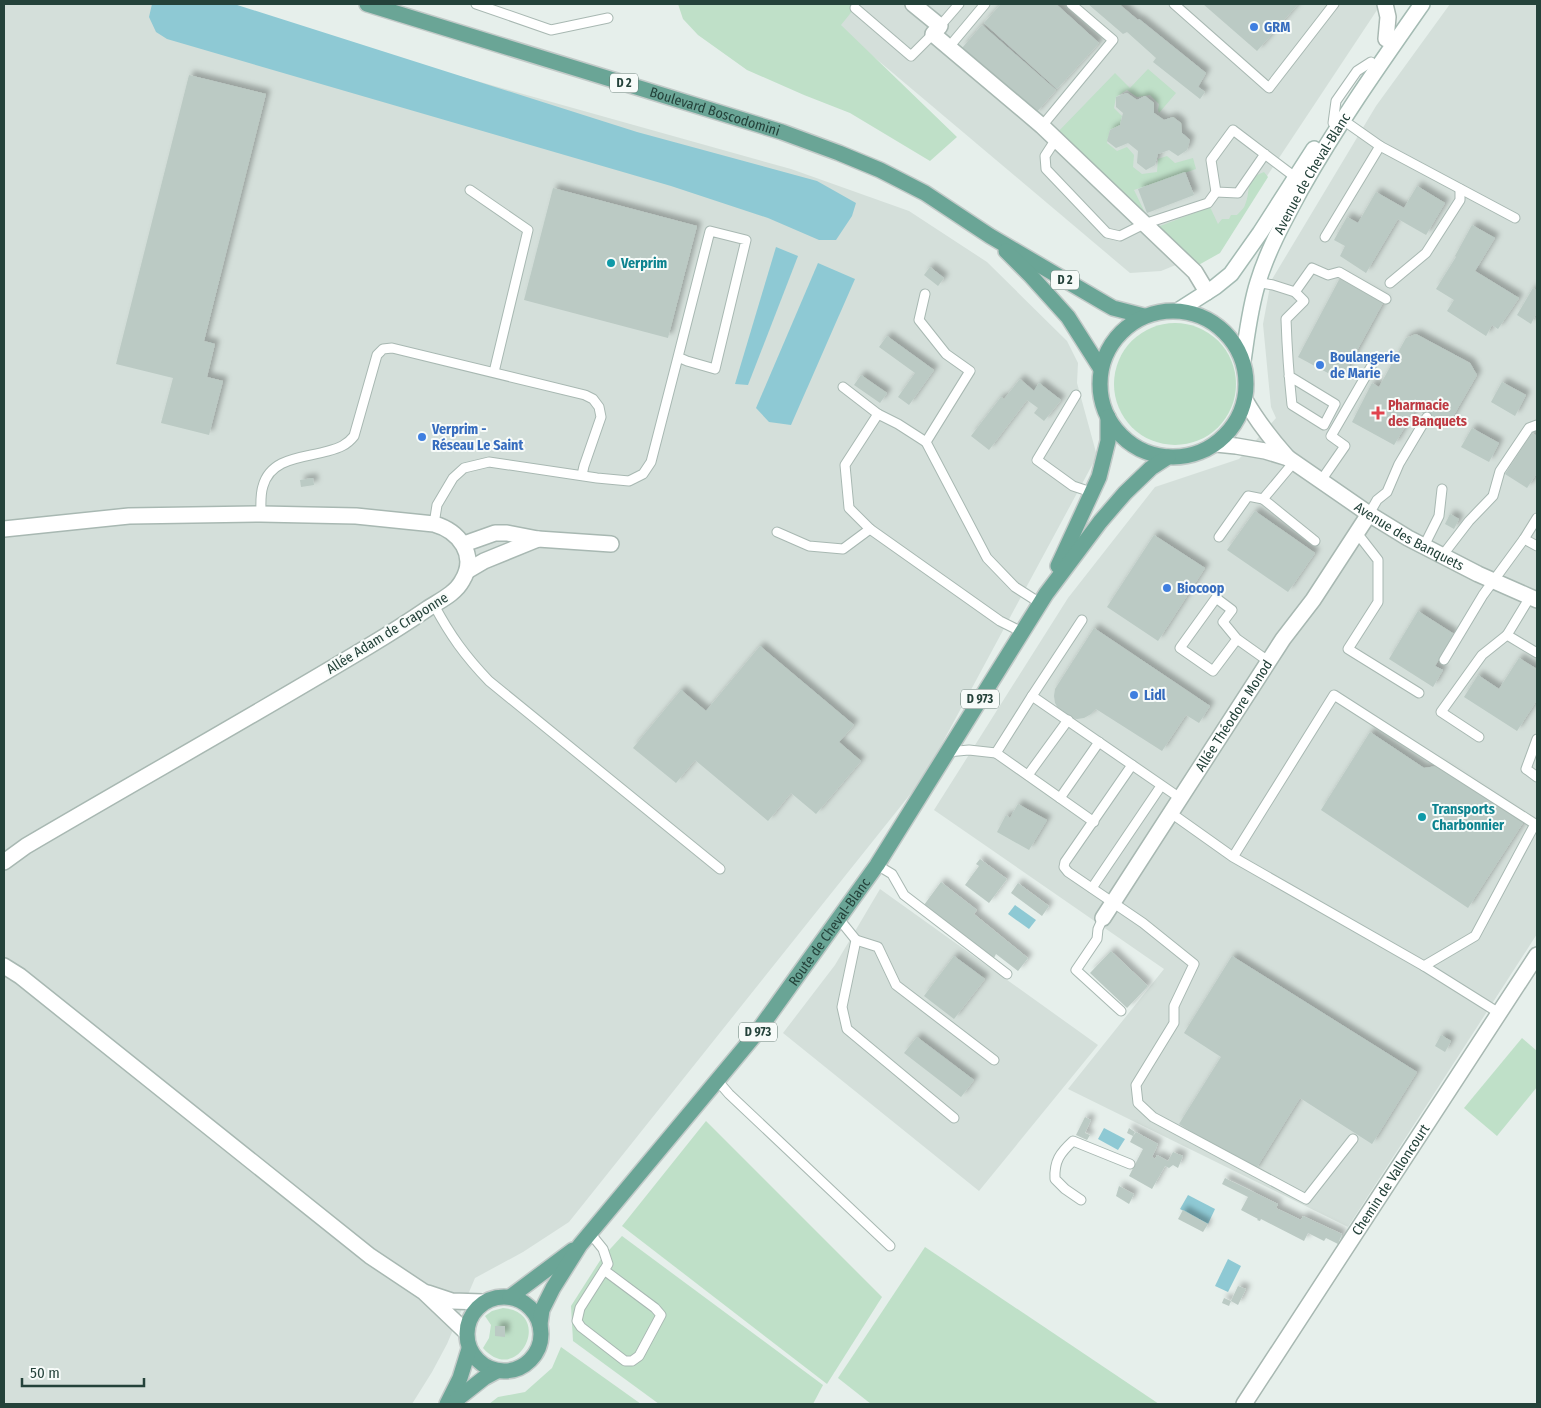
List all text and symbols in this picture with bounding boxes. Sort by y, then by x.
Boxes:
place label: GRM [1264,19,1290,36]
marker: GRM [1248,21,1260,33]
road number: D 2 [610,74,638,92]
street label: Boulevard Boscodomini [647,84,782,140]
street label: Avenue de Cheval-Blanc [1271,110,1354,237]
place label: Verprim [620,255,668,272]
marker: Verprim [605,257,617,269]
road number: D 2 [1051,270,1079,290]
place label: Boulangerie de Marie [1330,349,1400,382]
marker: Boulangerie de Marie [1314,359,1326,371]
place label: Pharmacie des Banquets [1388,397,1467,430]
marker: Pharmacie des Banquets [1372,407,1384,419]
place label: Verprim - Réseau Le Saint [431,421,524,454]
marker: Verprim - Réseau Le Saint [416,431,428,443]
street label: Avenue des Banquets [1351,498,1467,574]
place label: Biocoop [1177,580,1225,597]
marker: Biocoop [1161,582,1173,594]
street label: Allée Adam de Craponne [323,589,451,678]
street label: Allée Théodore Monod [1192,657,1276,775]
place label: Lidl [1144,687,1166,704]
marker: Lidl [1128,689,1140,701]
road number: D 973 [961,690,999,709]
place label: Transports Charbonnier [1432,801,1505,834]
marker: Transports Charbonnier [1416,811,1428,823]
street label: Route de Cheval-Blanc [785,875,874,989]
road number: D 973 [739,1022,777,1042]
street label: Chemin de Valloncourt [1348,1121,1434,1239]
scale bar [22,1356,145,1388]
text: 50 m [30,1364,60,1382]

